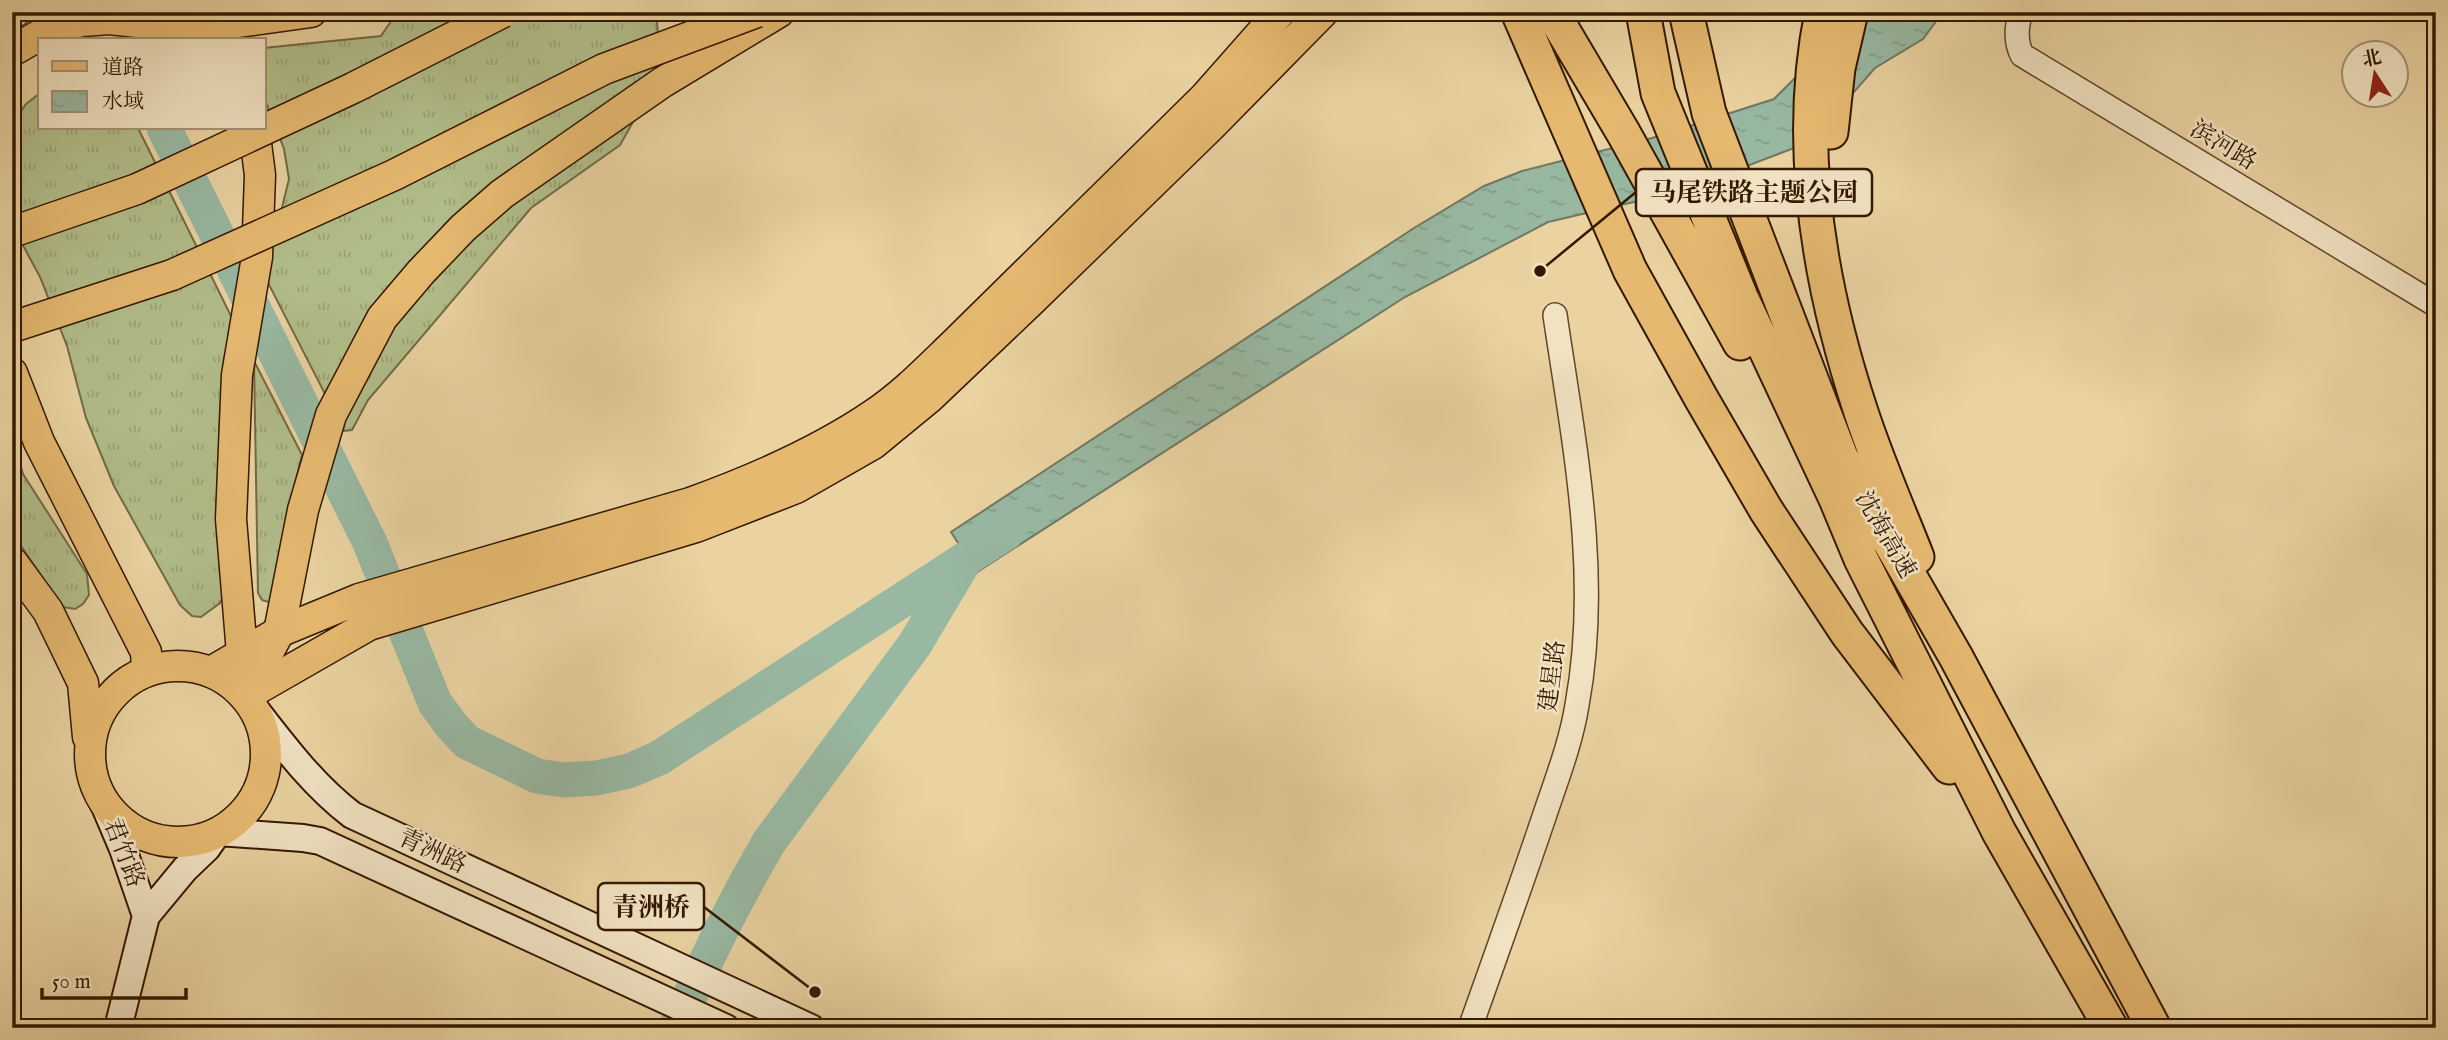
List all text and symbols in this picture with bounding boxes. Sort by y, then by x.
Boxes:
legend [38,38,266,130]
north arrow [2340,38,2410,108]
text: 北 [2360,46,2384,73]
text: 道路 [102,55,144,82]
text: 水域 [102,89,144,116]
street label: 滨河路 [2184,114,2262,178]
callout: 马尾铁路主题公园 [1636,169,1872,216]
text: 马尾铁路主题公园 [1650,177,1858,210]
street label: 沈海高速 [1848,486,1922,584]
street label: 建星路 [1533,638,1573,714]
street label: 君竹路 [96,814,150,892]
street label: 青洲路 [393,823,471,881]
callout: 青洲桥 [598,883,704,930]
text: 青洲桥 [612,892,690,925]
scale bar [42,956,186,1000]
text: 50 m [52,969,91,996]

